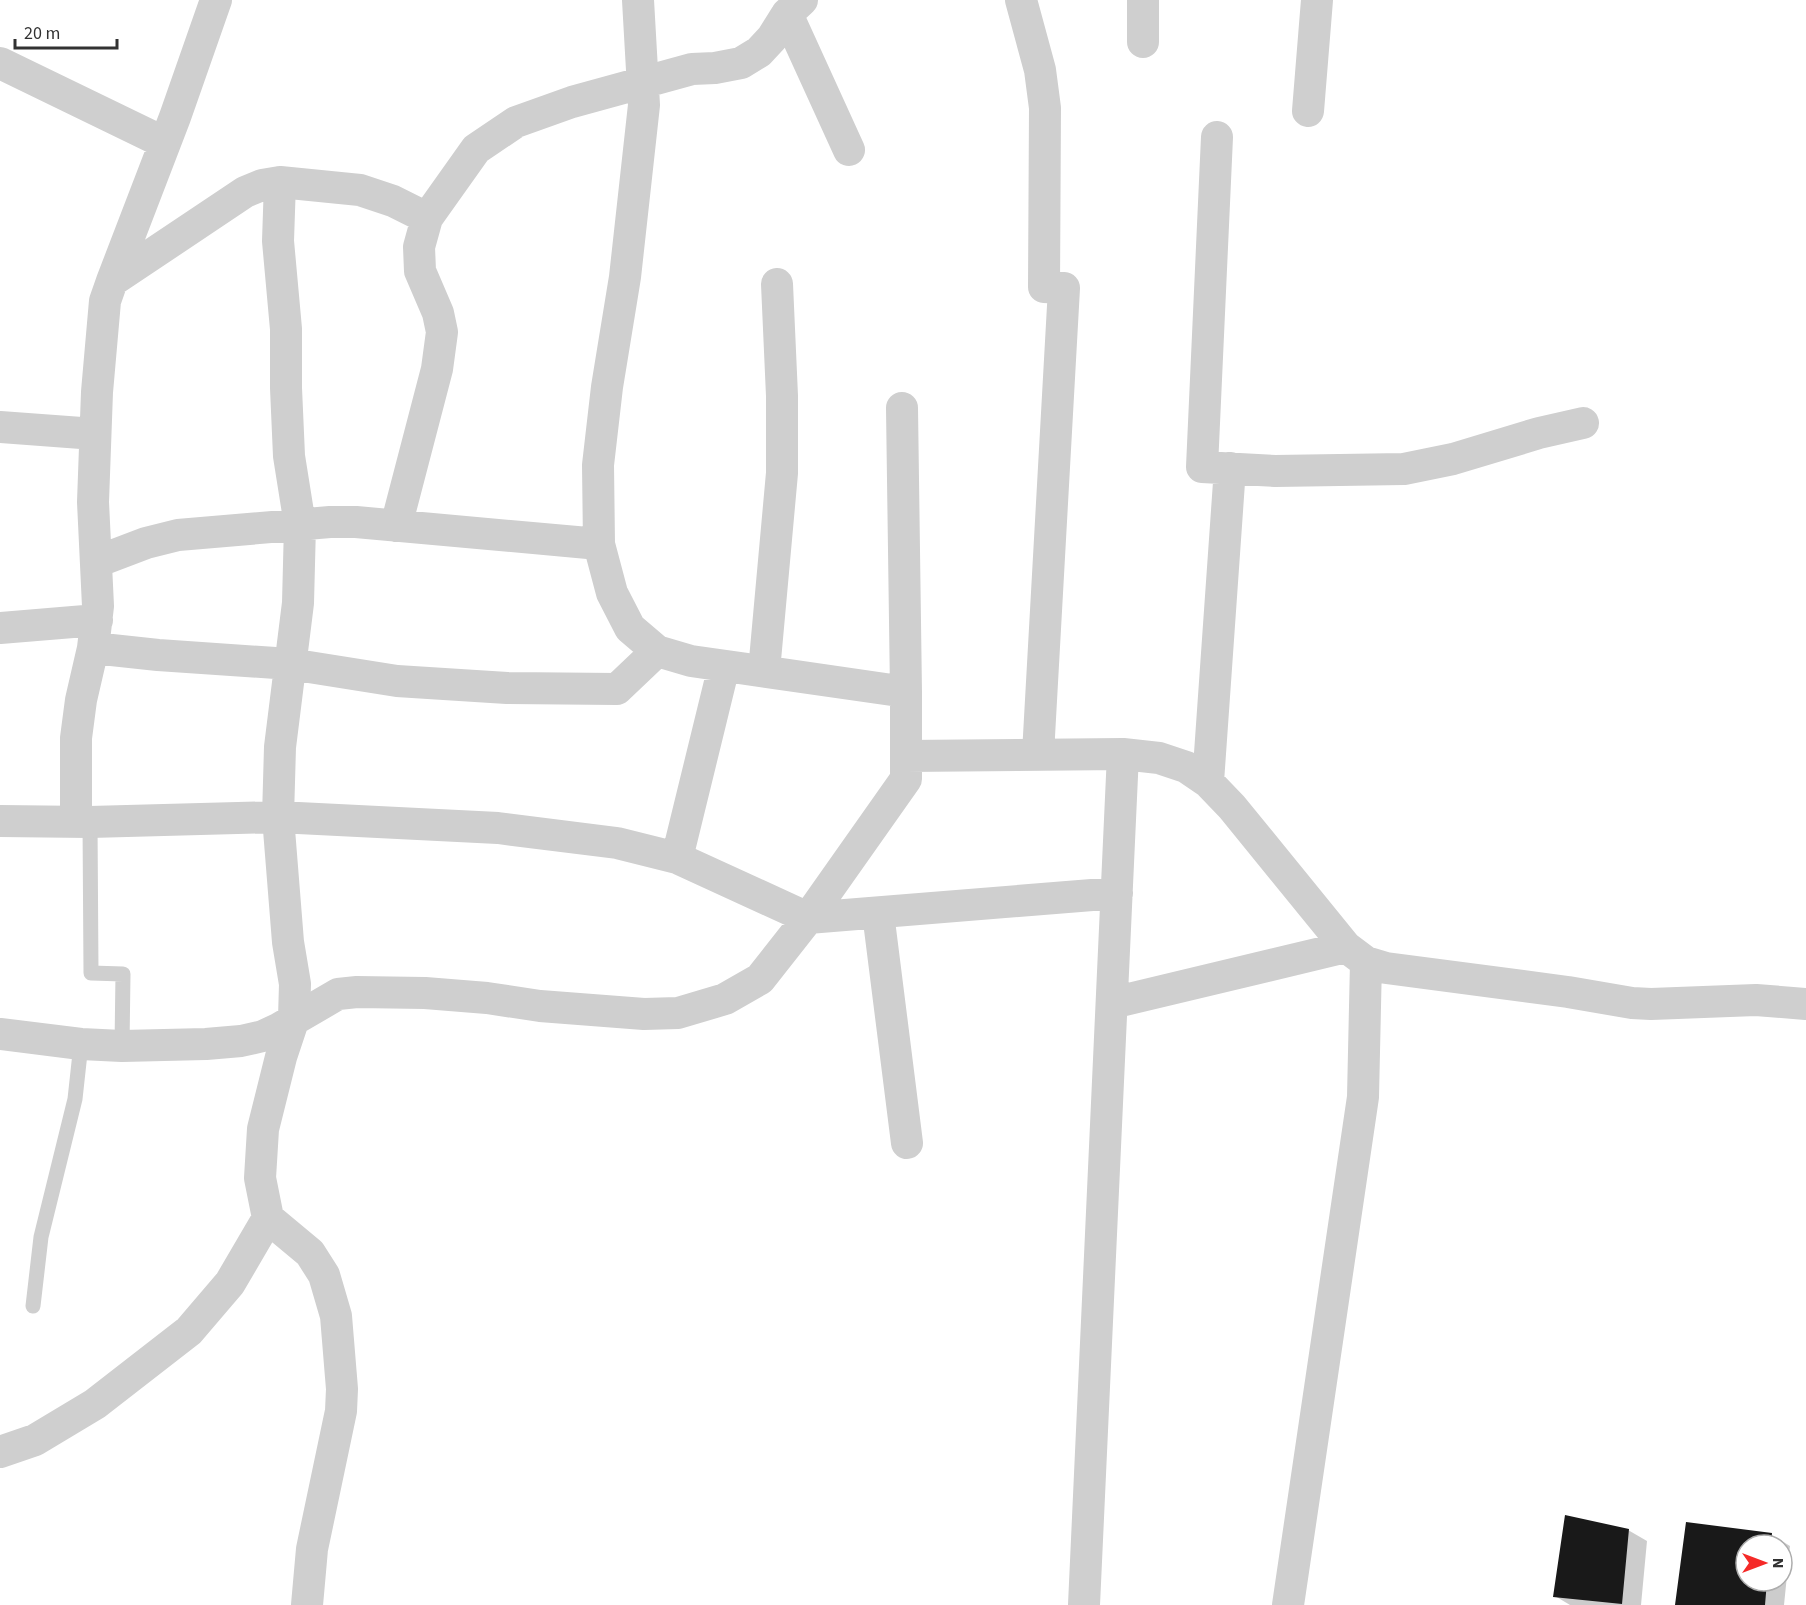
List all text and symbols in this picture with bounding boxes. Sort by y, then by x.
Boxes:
scale bar [15,12,117,50]
text: 20 m [24,21,60,46]
north arrow [1734,1533,1794,1593]
text: N [1767,1558,1789,1568]

